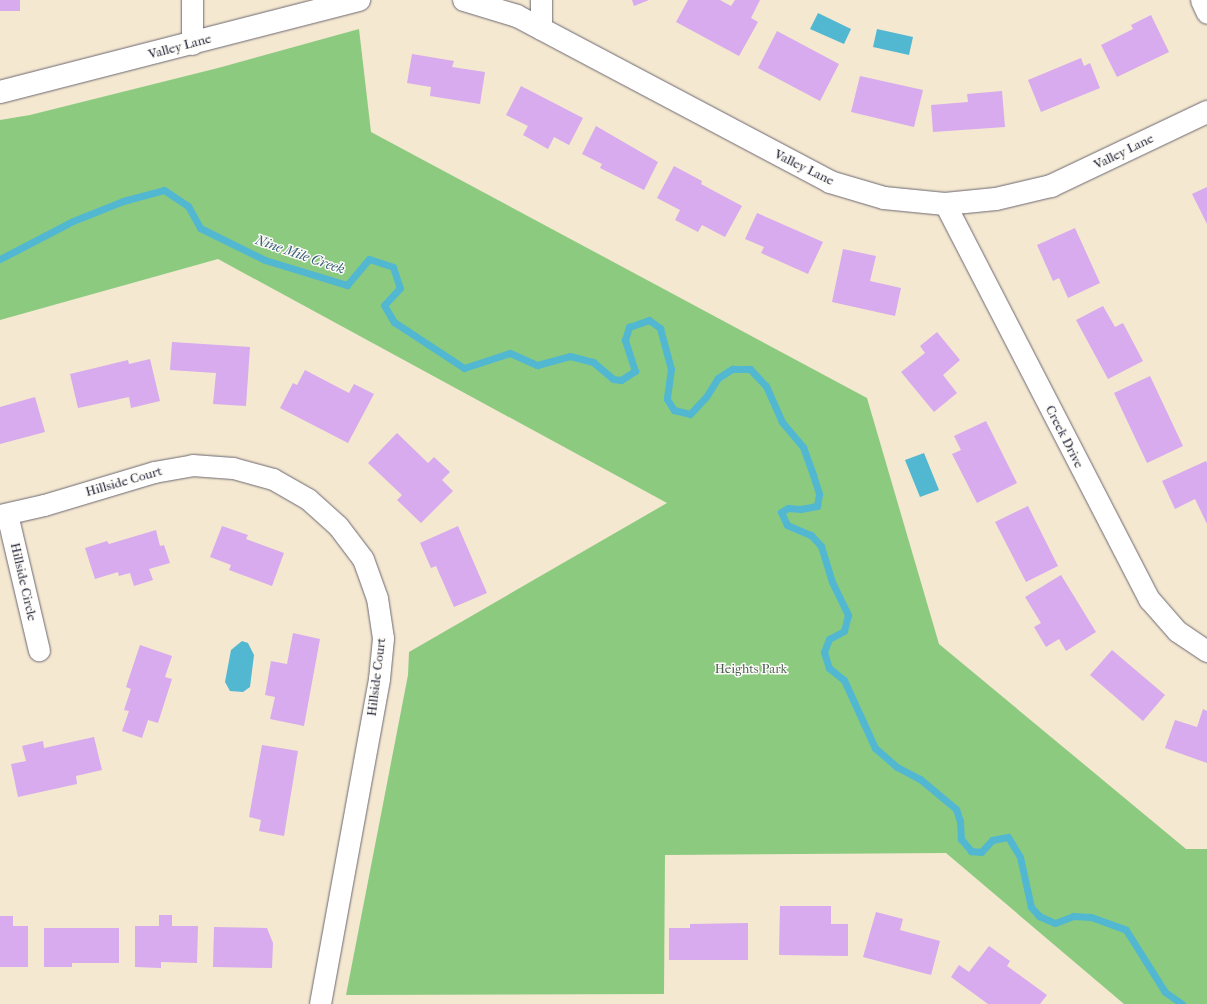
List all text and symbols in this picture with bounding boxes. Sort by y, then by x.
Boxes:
street label: Valley Lane [147,31,213,63]
street label: Valley Lane [1092,131,1156,173]
street label: Valley Lane [772,147,836,189]
water label: Nine Mile Creek [253,232,347,278]
street label: Creek Drive [1042,403,1086,471]
street label: Hillside Court [84,464,164,500]
street label: Hillside Circle [6,541,40,623]
street label: Hillside Court [364,637,390,717]
park label: Heights Park [715,661,787,677]

